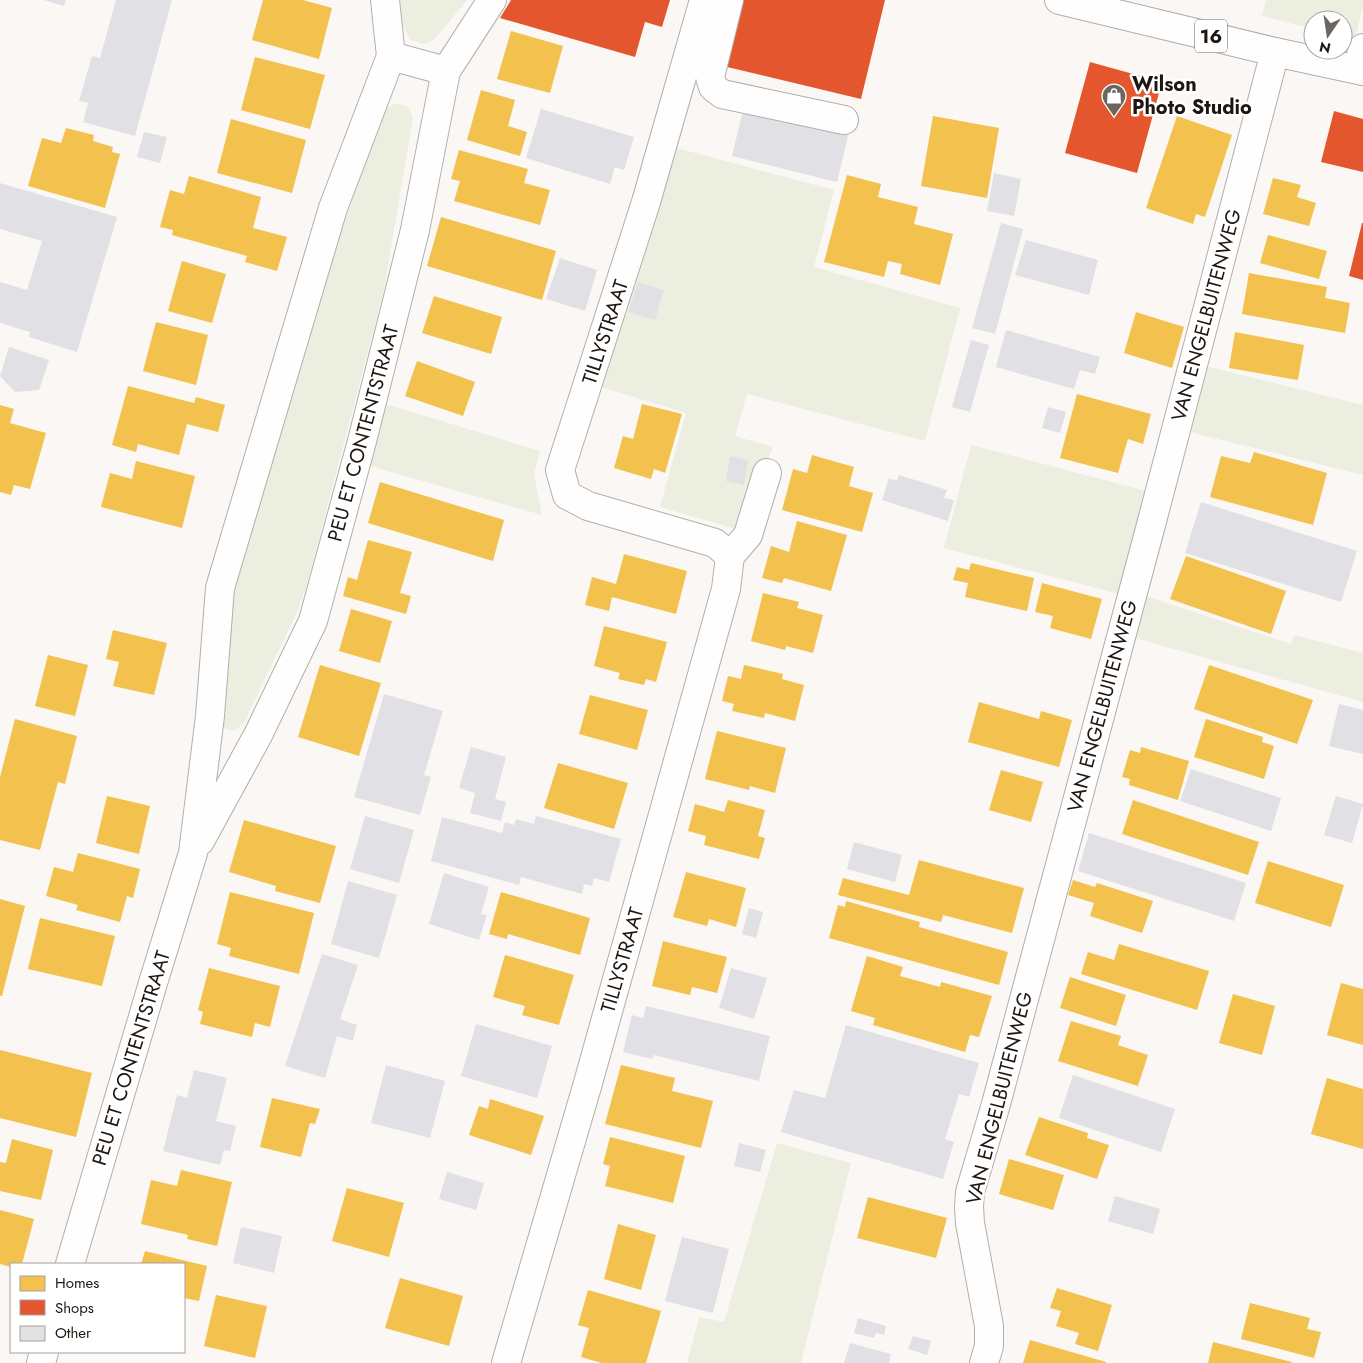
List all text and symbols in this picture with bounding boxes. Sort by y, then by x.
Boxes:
north arrow [1303,10,1353,60]
road number: 16 [1195,20,1227,52]
text: N [1317,37,1333,59]
place label: Wilson Photo Studio [1132,70,1252,122]
shop icon: Wilson Photo Studio [1101,83,1127,117]
street label: VAN ENGELBUITENWEG [1164,206,1249,424]
street label: TILLYSTRAAT [575,275,636,388]
street label: PEU ET CONTENTSTRAAT [321,321,407,545]
street label: VAN ENGELBUITENWEG [1060,597,1145,815]
street label: TILLYSTRAAT [594,903,652,1016]
street label: PEU ET CONTENTSTRAAT [85,946,178,1169]
street label: VAN ENGELBUITENWEG [959,989,1040,1208]
legend [10,1263,185,1353]
text: Homes [55,1272,99,1294]
text: Shops [55,1297,94,1319]
text: Other [55,1322,92,1344]

